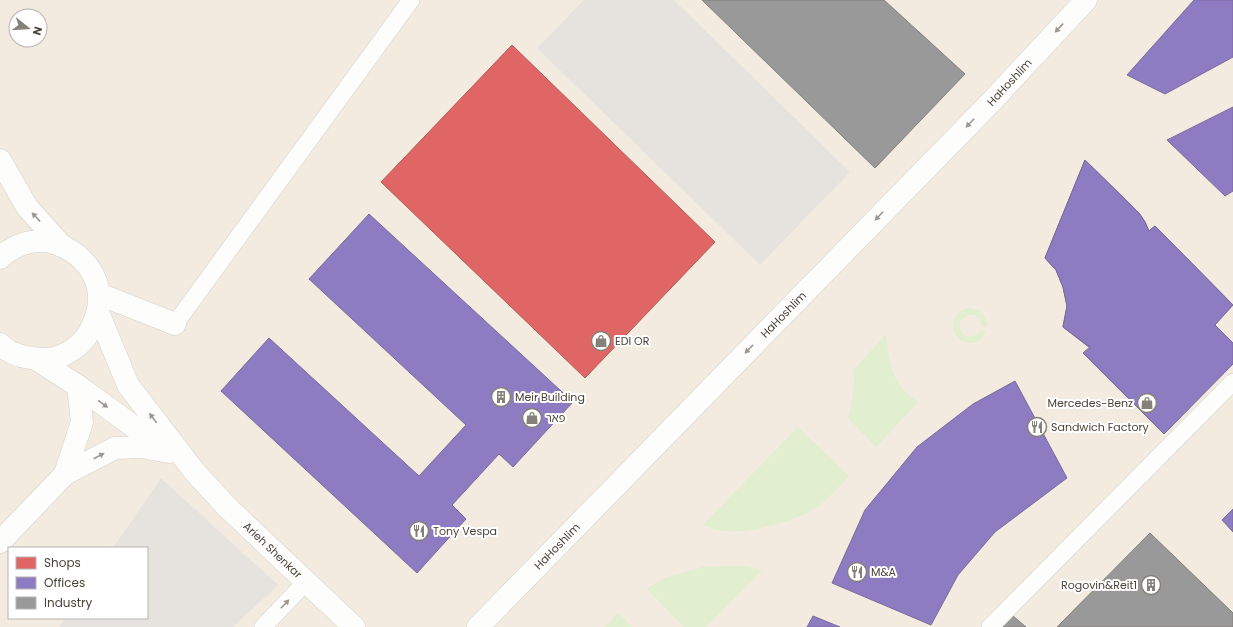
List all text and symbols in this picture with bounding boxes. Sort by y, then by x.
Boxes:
north arrow [8,8,48,48]
one-way arrow [1054,23,1064,33]
text: N [29,25,46,37]
street label: HaHoshlim [983,55,1035,109]
one-way arrow [965,118,975,128]
one-way arrow [874,211,884,221]
one-way arrow [31,212,41,222]
street label: HaHoshlim [757,288,810,341]
shop icon: EDI OR [590,330,612,352]
place label: EDI OR [615,333,650,349]
one-way arrow [744,344,754,354]
building icon: Meir Building [490,386,512,408]
place label: Meir Building [515,389,585,405]
shop icon: Mercedes-Benz [1136,392,1158,414]
place label: Mercedes-Benz [1047,395,1133,411]
one-way arrow [97,400,108,408]
shop icon: פאר [521,407,543,429]
place label: פאר [546,410,566,426]
one-way arrow [149,413,157,424]
restaurant icon: Sandwich Factory [1026,416,1048,438]
place label: Sandwich Factory [1051,419,1150,435]
one-way arrow [94,453,105,459]
street label: Arieh Shenkar [240,518,306,582]
street label: HaHoshlim [531,519,583,573]
restaurant icon: Tony Vespa [408,520,430,542]
place label: Tony Vespa [433,523,497,539]
legend [8,547,148,619]
text: Shops [44,554,81,571]
restaurant icon: M&A [846,561,868,583]
place label: M&A [871,564,897,580]
text: Offices [44,574,85,591]
building icon: Rogovin&Reit1 [1140,574,1162,596]
place label: Rogovin&Reit1 [1061,577,1137,593]
text: Industry [44,594,93,611]
one-way arrow [280,599,290,609]

